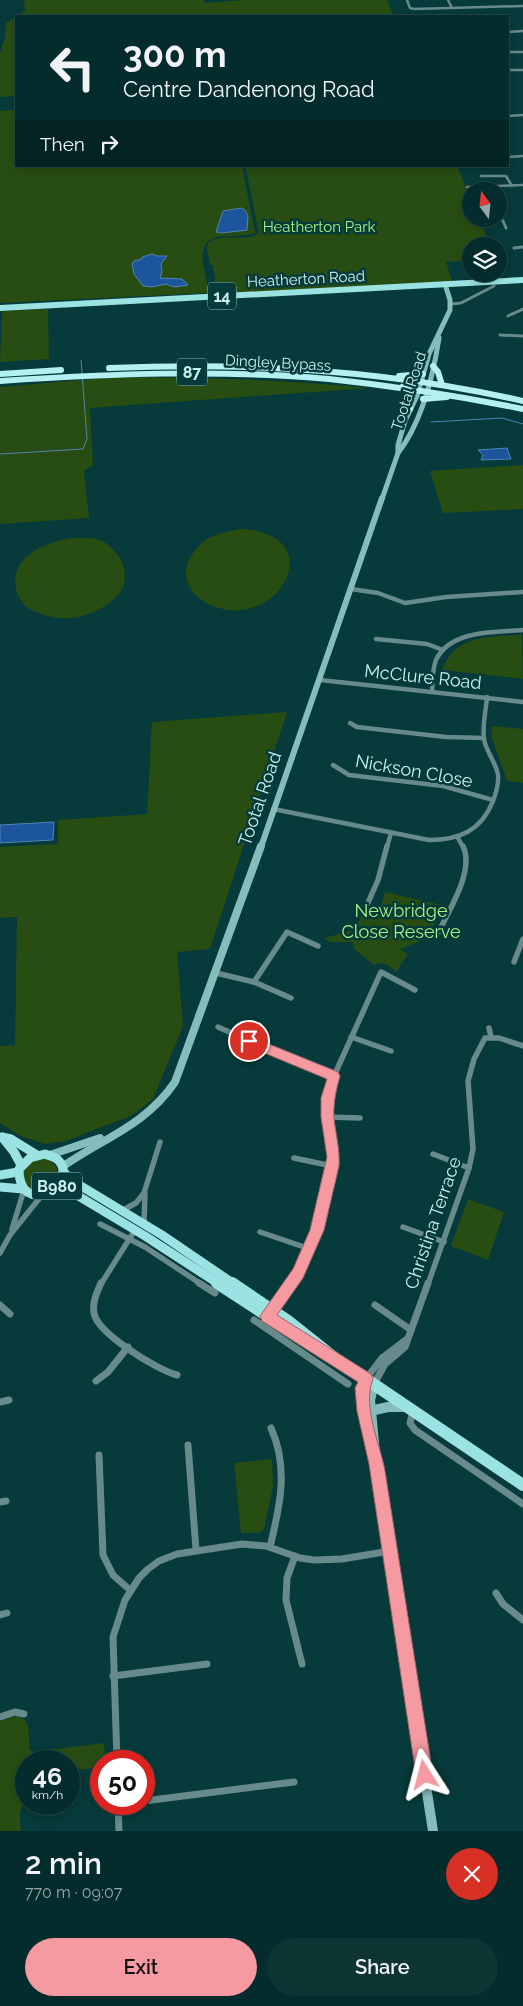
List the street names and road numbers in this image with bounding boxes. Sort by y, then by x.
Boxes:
street label: Heatherton Road [247,267,365,291]
road number: 14 [208,282,236,310]
street label: Tootal Road [388,349,430,433]
street label: Dingley Bypass [225,351,331,375]
road number: 87 [177,358,207,386]
street label: McClure Road [363,660,483,693]
street label: Tootal Road [234,749,285,849]
street label: Nickson Close [354,750,475,791]
street label: Christina Terrace [400,1154,465,1292]
road number: B980 [32,1172,82,1200]

